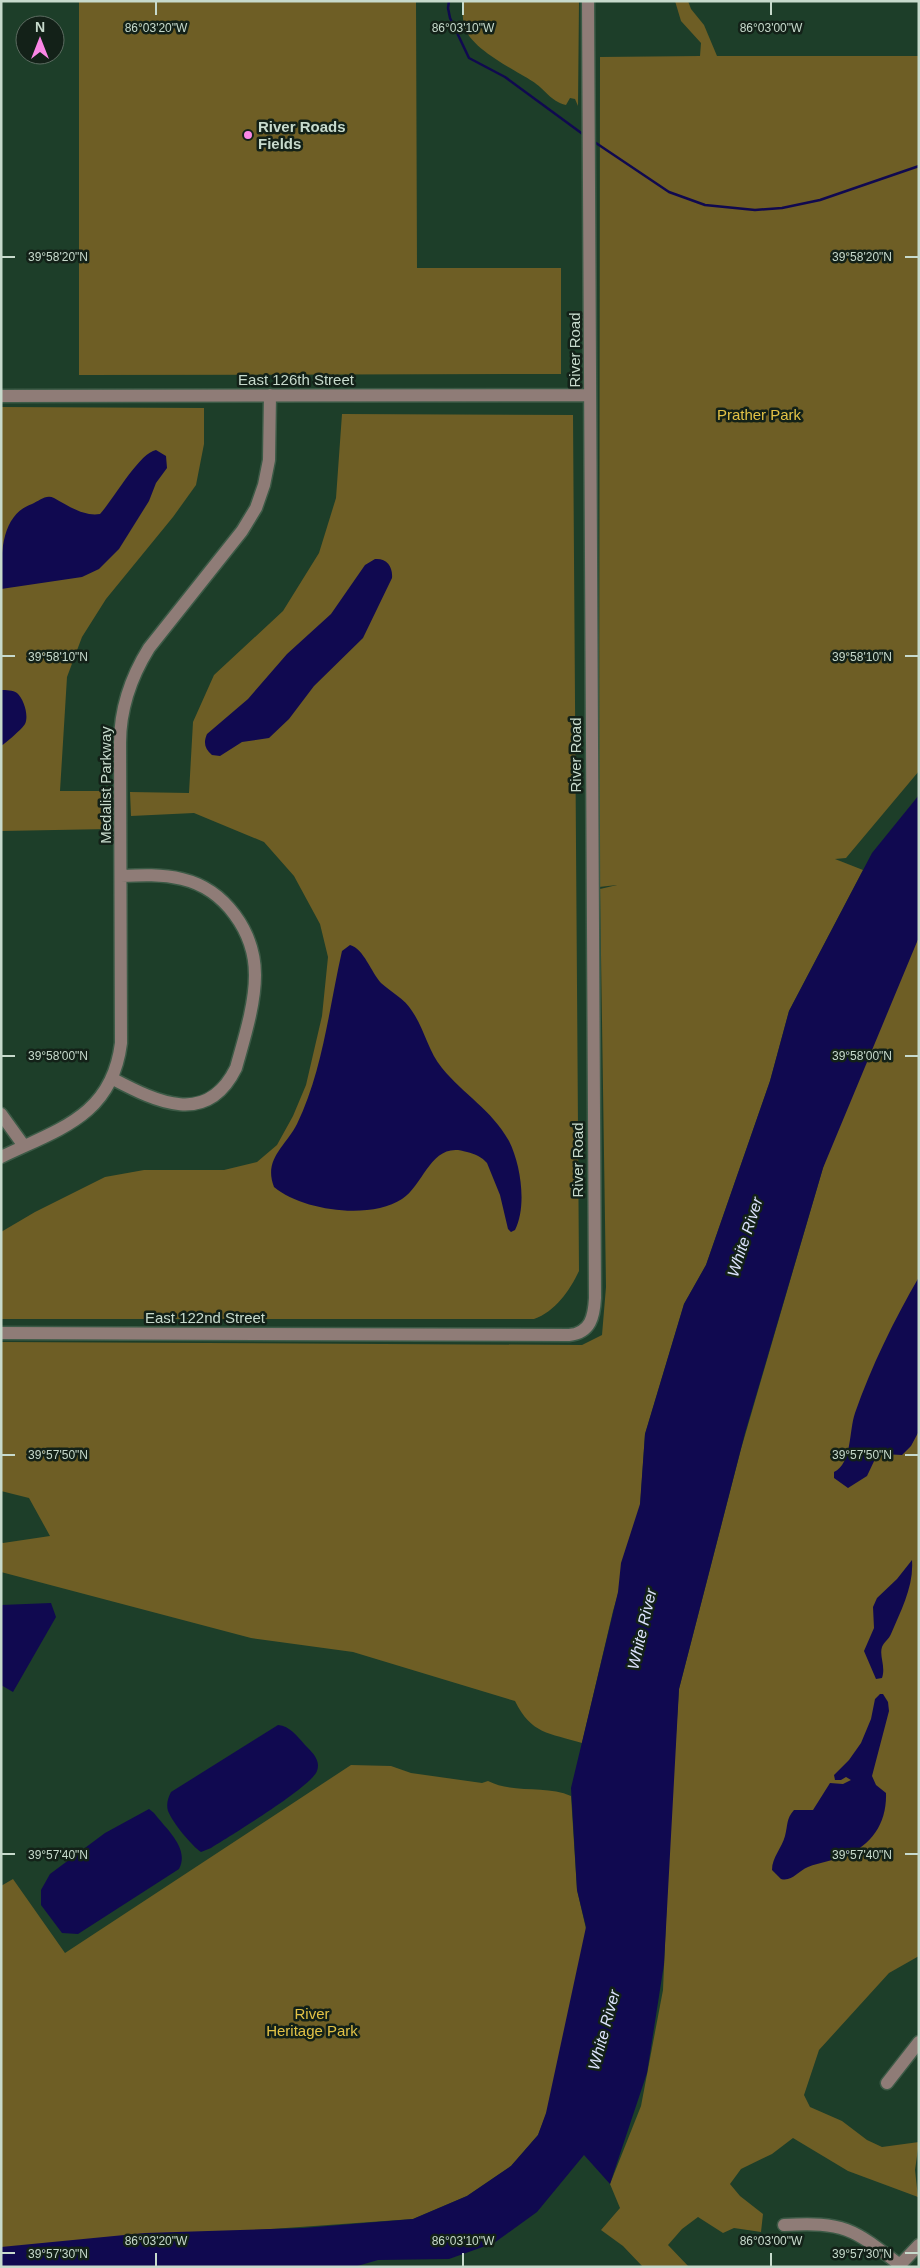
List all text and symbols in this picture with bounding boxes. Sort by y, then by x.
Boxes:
north arrow [15,15,65,65]
text: N [35,19,45,35]
text: 86°03'20"W [125,21,188,35]
text: 86°03'10"W [432,21,495,35]
text: 86°03'00"W [740,21,803,35]
place label: River Roads Fields [258,118,346,152]
marker: River Roads Fields [242,129,254,141]
text: 39°58'20"N [28,250,88,264]
text: 39°58'20"N [832,250,892,264]
street label: River Road [566,312,583,388]
street label: East 126th Street [238,371,355,388]
park label: Prather Park [717,406,802,423]
text: 39°58'10"N [28,650,88,664]
text: 39°58'10"N [832,650,892,664]
street label: River Road [567,717,584,793]
street label: Medalist Parkway [97,726,114,844]
text: 39°58'00"N [28,1049,88,1063]
text: 39°58'00"N [832,1049,892,1063]
street label: River Road [569,1122,586,1198]
water label: White River [724,1194,766,1279]
street label: East 122nd Street [145,1309,266,1326]
text: 39°57'50"N [28,1448,88,1462]
text: 39°57'50"N [832,1448,892,1462]
water label: White River [624,1586,660,1671]
text: 39°57'40"N [28,1848,88,1862]
text: 39°57'40"N [832,1848,892,1862]
water label: White River [585,1987,623,2072]
park label: River Heritage Park [266,2005,358,2039]
text: 86°03'20"W [125,2234,188,2248]
text: 86°03'10"W [432,2234,495,2248]
text: 86°03'00"W [740,2234,803,2248]
text: 39°57'30"N [28,2247,88,2261]
text: 39°57'30"N [832,2247,892,2261]

